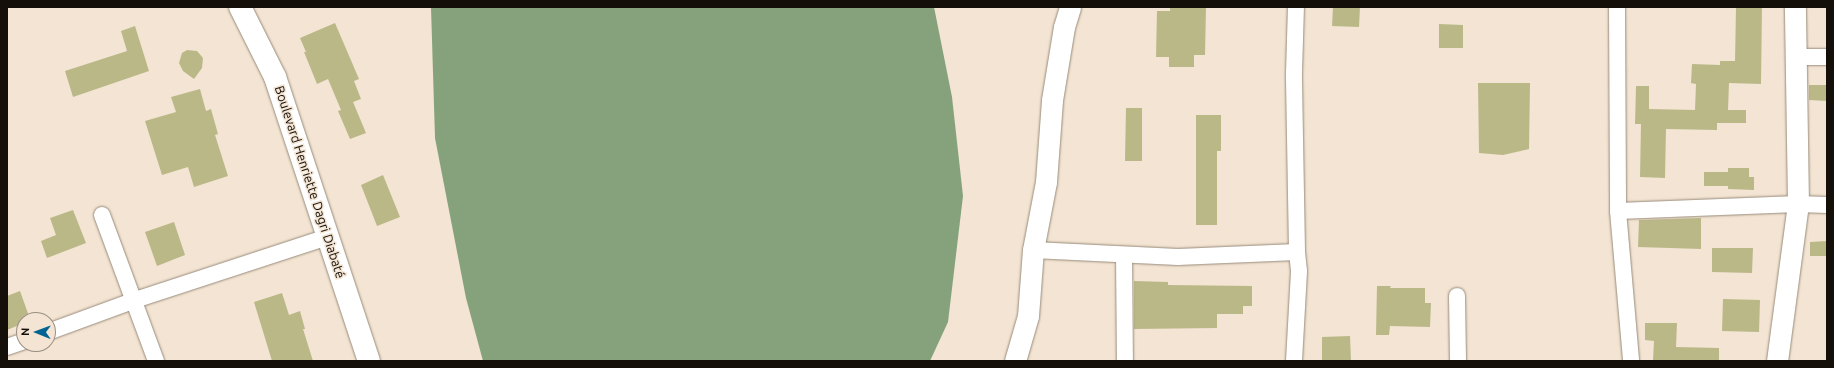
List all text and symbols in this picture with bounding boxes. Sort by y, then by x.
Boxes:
street label: Boulevard Henriette Dagri Diabaté [271,84,349,280]
north arrow [16,312,56,352]
text: N [19,328,31,336]

